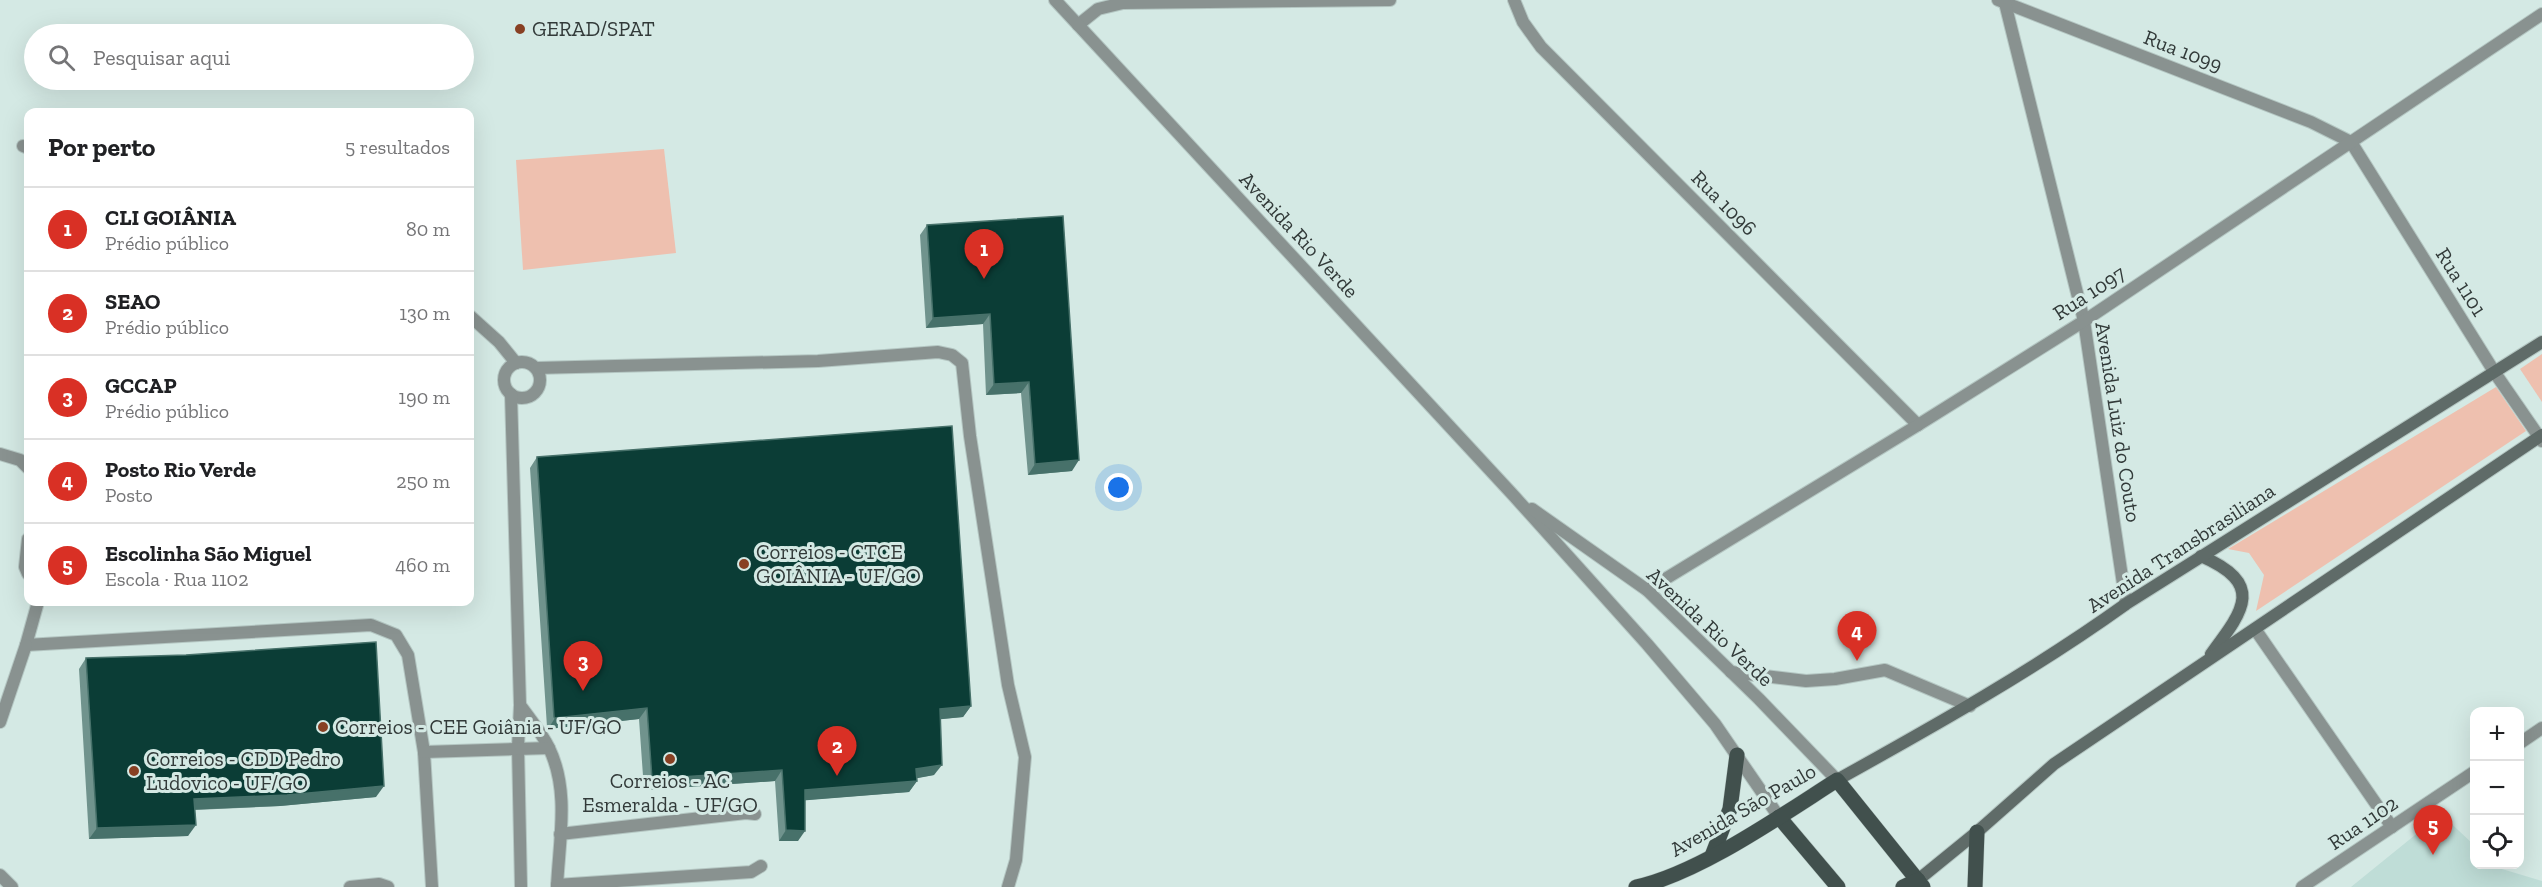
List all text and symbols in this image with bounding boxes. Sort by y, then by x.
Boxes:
place label: GERAD/SPAT [532,16,655,41]
marker: GERAD/SPAT [513,22,527,36]
search box [24,24,474,90]
street label: Rua 1099 [2140,24,2226,77]
icon: search [45,41,78,74]
text: Pesquisar aqui [93,44,230,71]
text: Por perto [48,131,155,163]
text: 5 resultados [345,135,450,159]
street label: Rua 1096 [1686,165,1762,241]
street label: Avenida Rio Verde [1235,166,1364,303]
text: CLI GOIÂNIA [105,204,236,231]
text: 1 [63,217,72,241]
text: 80 m [406,217,450,241]
pin: 1 [964,230,1004,279]
text: Prédio público [105,231,229,255]
street label: Rua 1101 [2431,243,2492,321]
street label: Rua 1097 [2048,260,2130,325]
text: SEAO [105,288,160,315]
text: 2 [62,301,73,325]
text: 130 m [399,301,450,325]
text: Prédio público [105,315,229,339]
street label: Avenida Luiz do Couto [2090,320,2147,524]
text: GCCAP [105,372,177,399]
text: 3 [62,385,73,409]
text: 190 m [398,385,450,409]
text: Prédio público [105,399,229,423]
text: Posto Rio Verde [105,456,256,483]
text: 4 [62,469,73,493]
text: 250 m [396,469,450,493]
your location [1104,473,1133,502]
street label: Avenida Transbrasiliana [2082,478,2279,618]
text: Posto [105,483,153,507]
place label: Correios - CTCE GOIÂNIA - UF/GO [756,539,921,588]
text: Escolinha São Miguel [105,540,311,567]
text: 5 [62,553,73,577]
text: 460 m [395,553,450,577]
marker: Correios - CTCE GOIÂNIA - UF/GO [737,557,751,571]
street label: Avenida Rio Verde [1642,562,1779,692]
text: Escola · Rua 1102 [105,567,248,591]
pin: 4 [1838,612,1876,661]
pin: 3 [564,642,602,691]
map controls [2470,707,2524,869]
button: + [2470,707,2524,761]
place label: Correios - CEE Goiânia - UF/GO [335,714,622,739]
marker: Correios - CEE Goiânia - UF/GO [316,720,330,734]
pin: 2 [818,726,856,776]
place label: Correios - CDD Pedro Ludovico - UF/GO [146,746,341,795]
marker: Correios - AC Esmeralda - UF/GO [663,752,677,766]
street label: Avenida São Paulo [1665,758,1820,861]
button: − [2470,761,2524,815]
marker: Correios - CDD Pedro Ludovico - UF/GO [127,764,141,778]
place label: Correios - AC Esmeralda - UF/GO [582,768,758,817]
street label: Rua 1102 [2323,790,2402,855]
pin: 5 [2414,806,2452,855]
button: locate [2470,815,2524,869]

